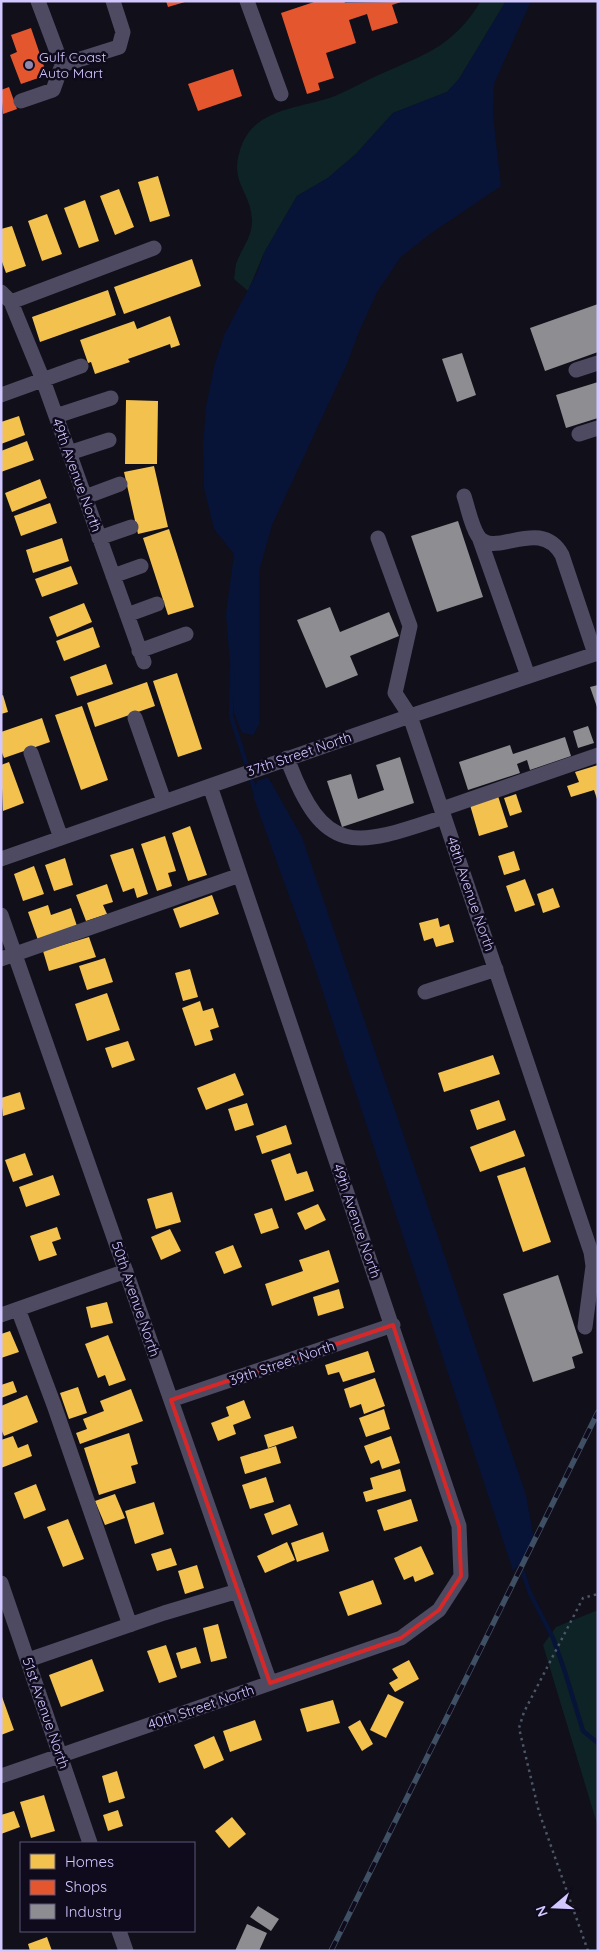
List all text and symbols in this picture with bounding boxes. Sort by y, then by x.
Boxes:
place label: Gulf Coast Auto Mart [39,48,106,82]
marker: Gulf Coast Auto Mart [23,59,35,71]
street label: 49th Avenue North [48,416,106,534]
street label: 37th Street North [244,728,354,780]
street label: 48th Avenue North [443,834,499,954]
street label: 49th Avenue North [329,1161,385,1281]
street label: 50th Avenue North [108,1239,164,1359]
street label: 39th Street North [227,1337,337,1389]
street label: 51st Avenue North [19,1655,73,1771]
street label: 40th Street North [146,1680,256,1734]
legend [20,1842,195,1932]
text: Homes [65,1852,114,1871]
text: Shops [65,1877,107,1896]
north arrow [529,1882,579,1932]
text: Industry [65,1902,122,1921]
text: N [532,1903,552,1919]

